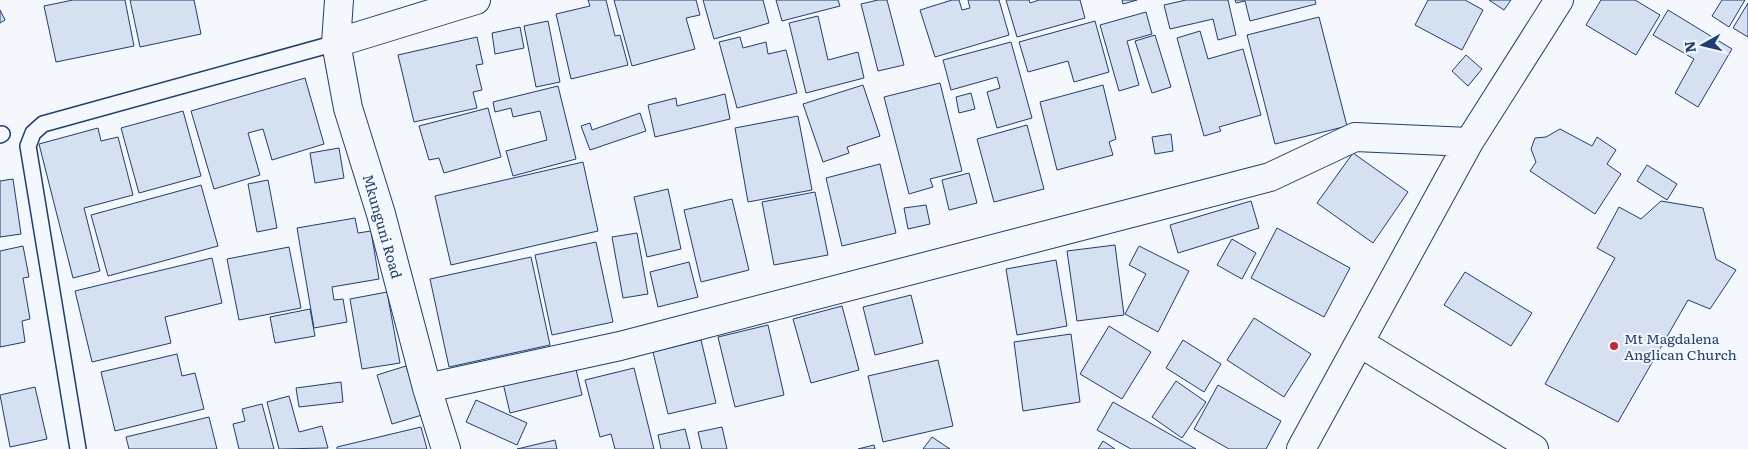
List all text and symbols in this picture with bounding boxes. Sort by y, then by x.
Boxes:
north arrow [1678,20,1728,70]
text: N [1678,39,1700,54]
street label: Mkunguni Road [359,172,408,281]
place label: Mt Magdalena Anglican Church [1624,328,1737,364]
marker: Mt Magdalena Anglican Church [1608,340,1620,352]

